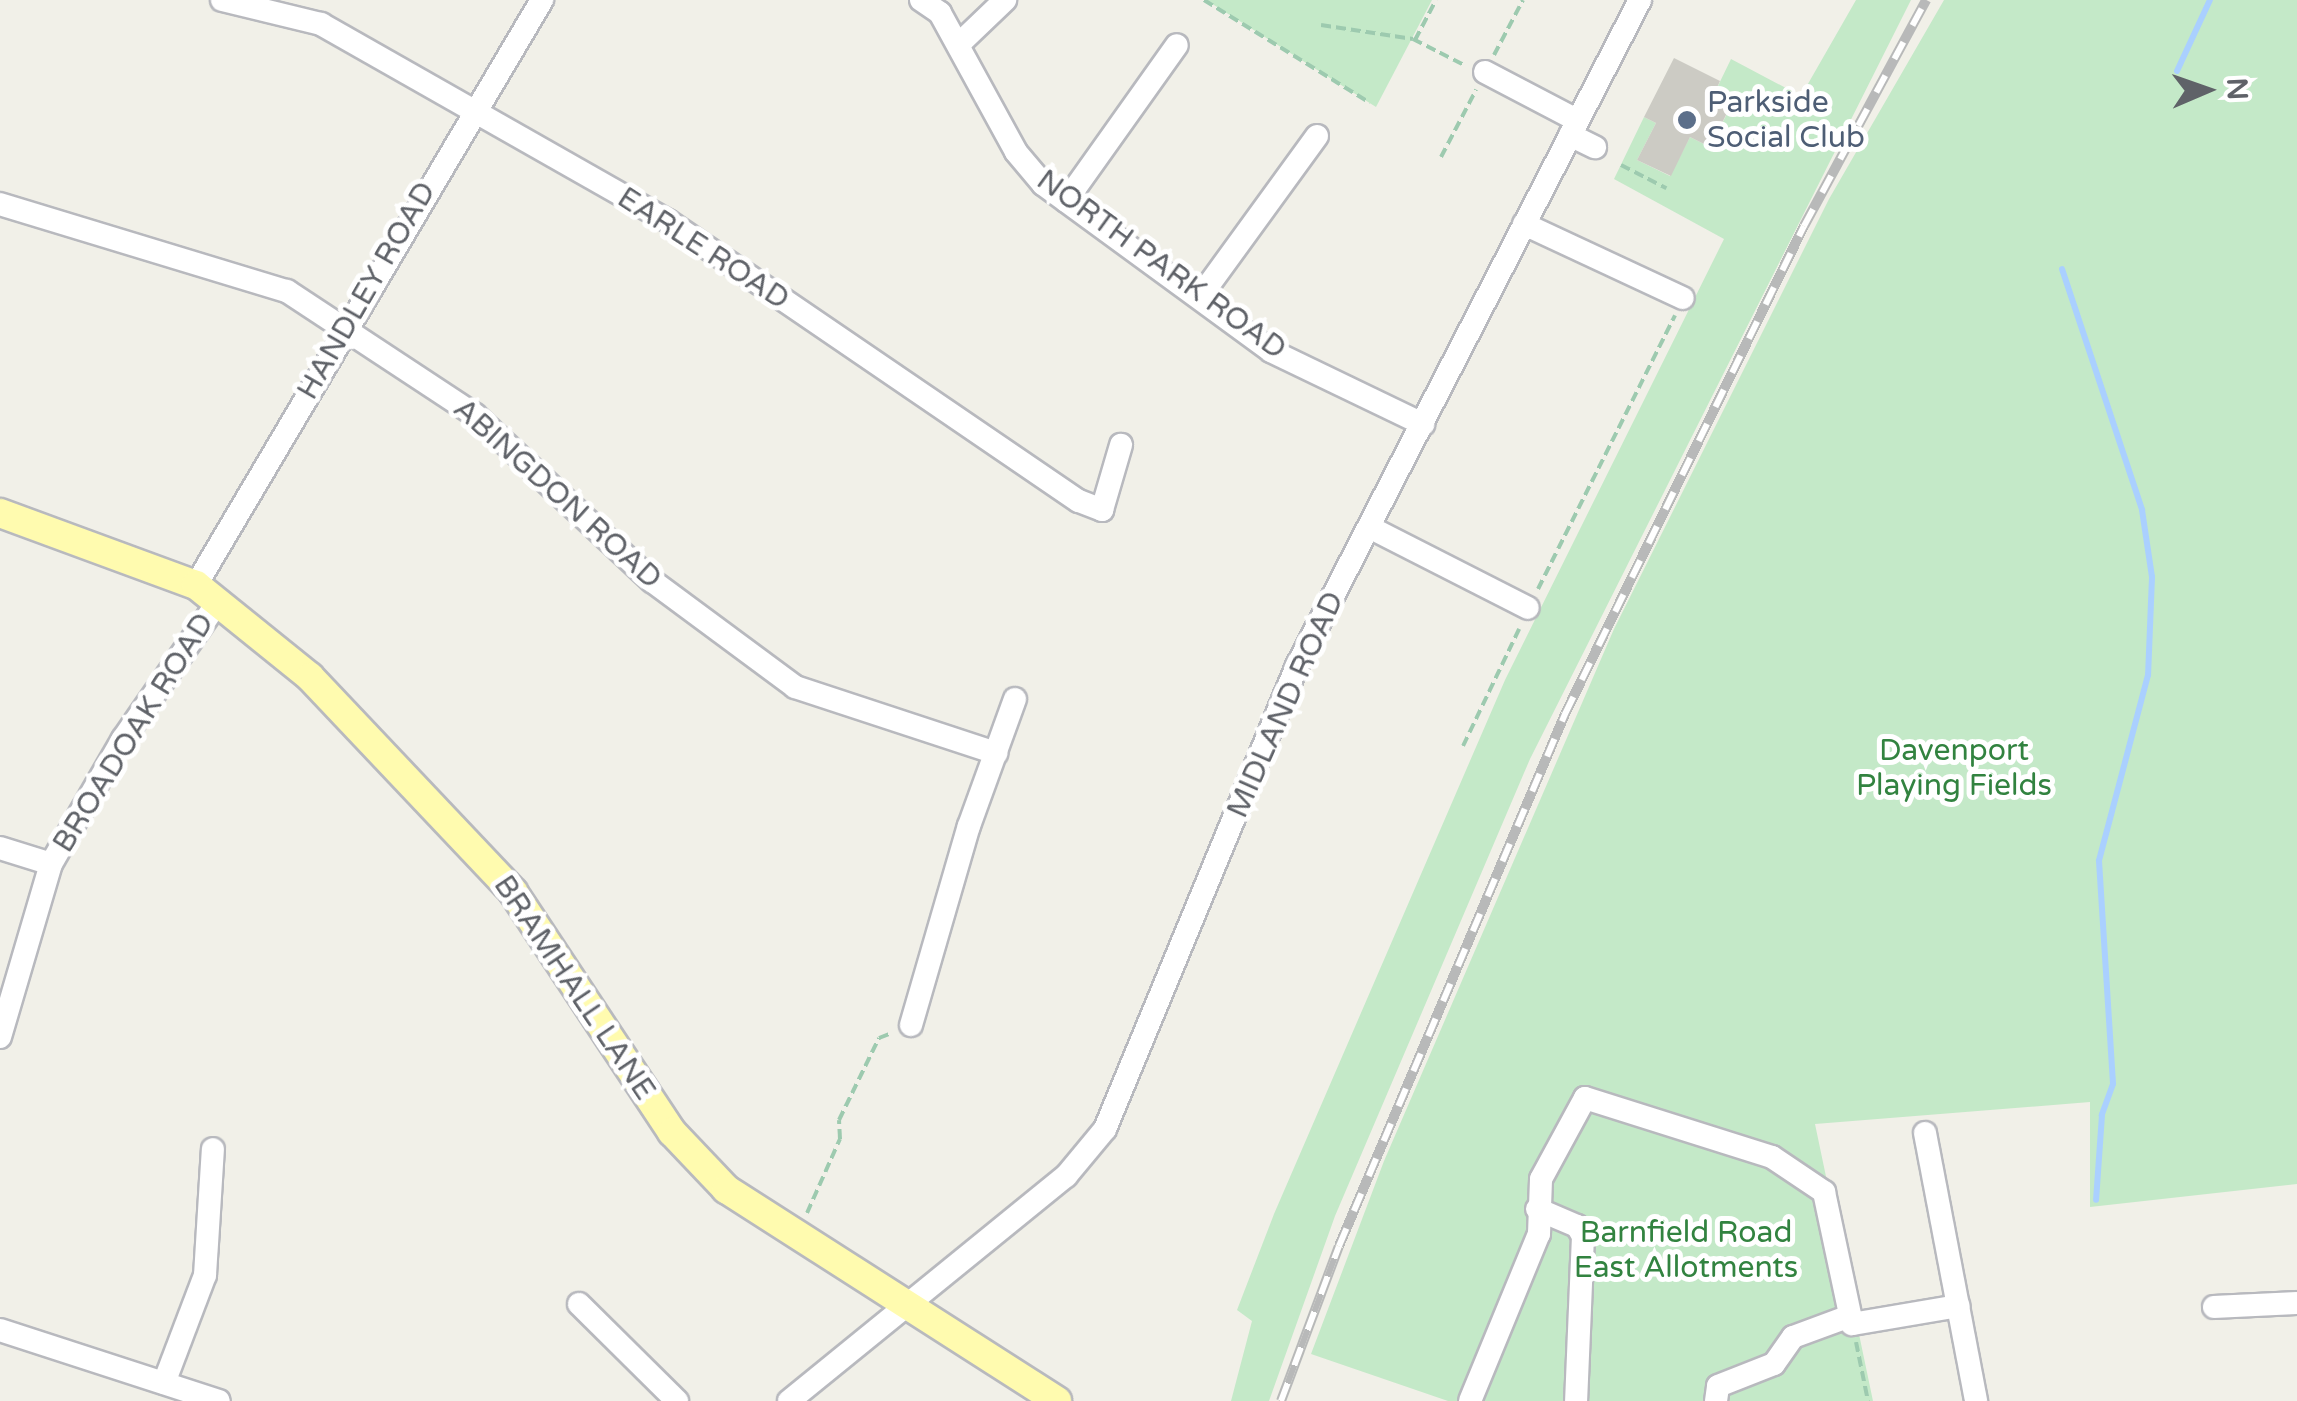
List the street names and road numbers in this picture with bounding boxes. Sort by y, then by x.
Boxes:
street label: NORTH PARK ROAD [1029,163,1293,367]
street label: HANDLEY ROAD [290,176,444,406]
street label: EARLE ROAD [610,180,796,318]
street label: ABINGDON ROAD [446,391,668,597]
street label: MIDLAND ROAD [1220,586,1352,824]
street label: BROADOAK ROAD [46,607,222,859]
street label: BRAMHALL LANE [485,869,663,1107]

